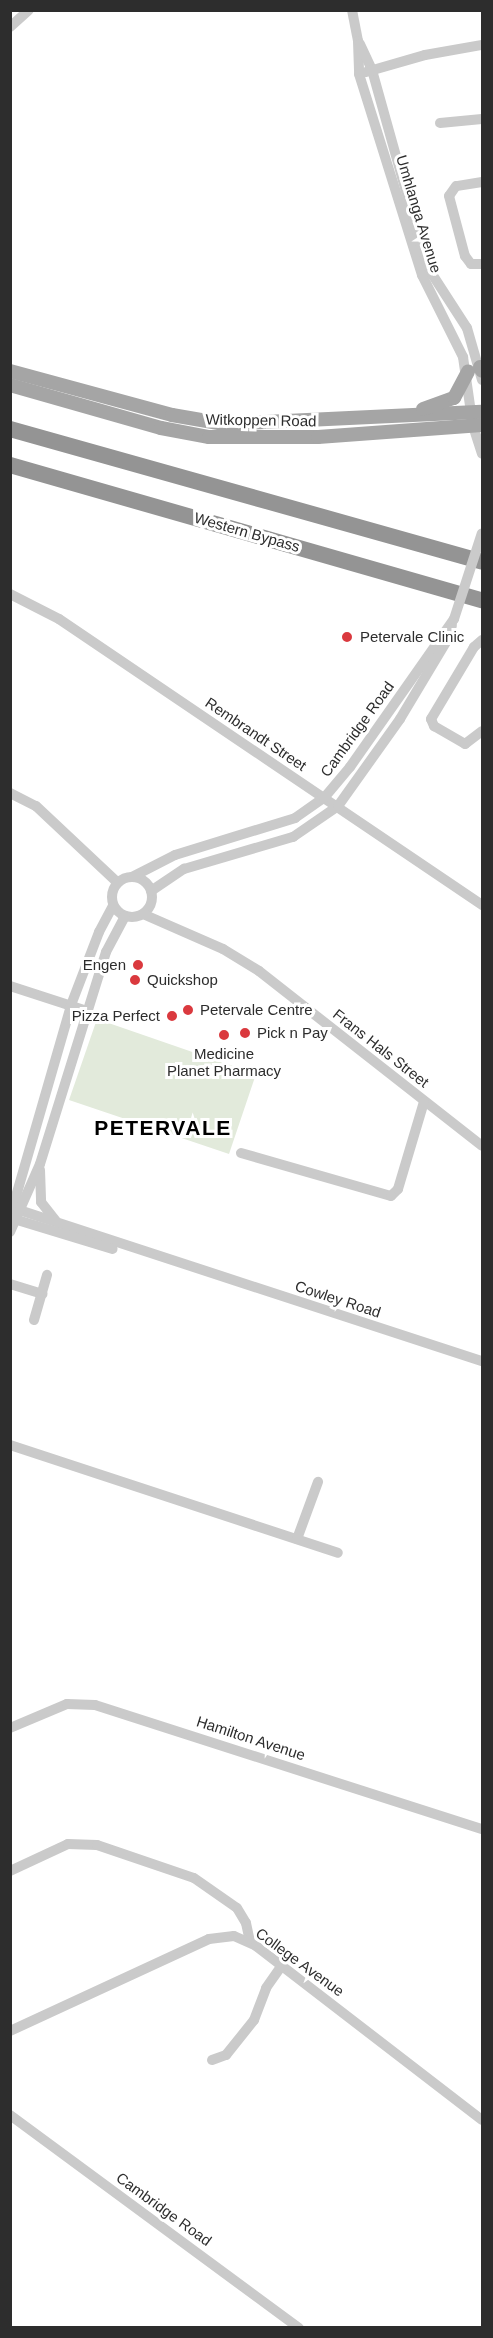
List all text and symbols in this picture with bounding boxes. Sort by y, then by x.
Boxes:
street label: Umhlanga Avenue [392,152,446,276]
street label: Witkoppen Road [205,410,317,430]
street label: Western Bypass [192,508,302,556]
marker: Petervale Clinic [338,628,356,646]
place label: Petervale Clinic [360,628,464,646]
street label: Cambridge Road [316,678,398,780]
street label: Rembrandt Street [202,693,310,775]
place label: Engen [83,956,126,974]
marker: Engen [131,958,145,972]
place label: Quickshop [147,971,218,989]
marker: Quickshop [128,973,142,987]
place label: Petervale Centre [200,1001,313,1019]
marker: Petervale Centre [181,1003,195,1017]
street label: Frans Hals Street [329,1005,433,1091]
place label: Pizza Perfect [72,1007,160,1025]
marker: Pizza Perfect [165,1009,179,1023]
place label: Pick n Pay [257,1024,328,1042]
marker: Pick n Pay [238,1026,252,1040]
marker: Medicine Planet Pharmacy [217,1028,231,1042]
place label: Medicine Planet Pharmacy [167,1044,281,1079]
district label: PETERVALE [94,1115,232,1141]
street label: Cowley Road [293,1277,383,1321]
street label: Hamilton Avenue [194,1712,308,1764]
street label: College Avenue [252,1924,348,2000]
street label: Cambridge Road [113,2168,215,2250]

